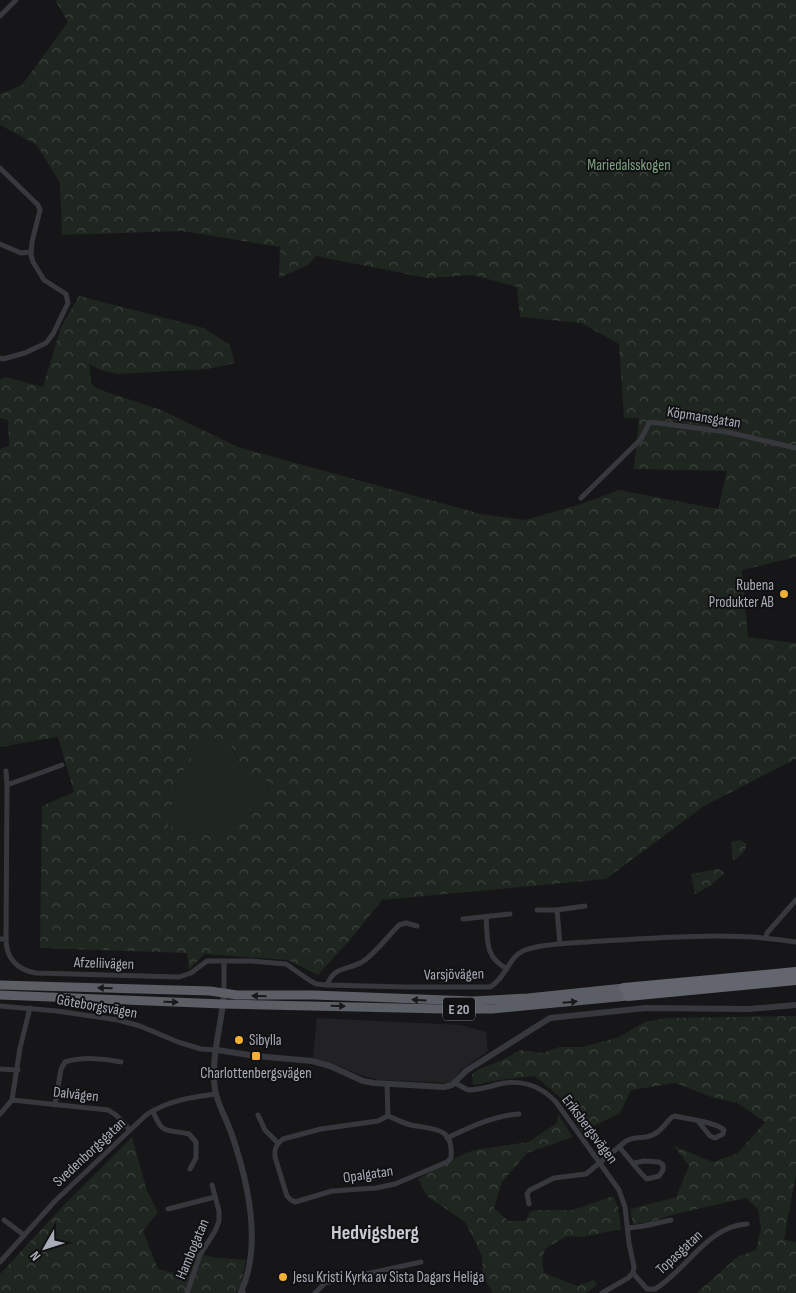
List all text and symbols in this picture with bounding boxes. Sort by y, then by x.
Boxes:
park label: Mariedalsskogen [587,156,671,175]
street label: Köpmansgatan [666,402,742,433]
place label: Rubena Produkter AB [709,576,774,612]
marker: Rubena Produkter AB [778,588,790,600]
street label: Afzeliivägen [72,953,135,974]
street label: Varsjövägen [424,964,484,985]
one-way arrow [97,984,113,992]
street label: Göteborgsvägen [55,990,139,1023]
one-way arrow [250,992,266,1000]
one-way arrow [410,995,426,1003]
one-way arrow [163,998,179,1006]
road number: E 20 [443,998,475,1021]
one-way arrow [563,998,579,1006]
one-way arrow [330,1003,346,1011]
place label: Sibylla [249,1031,282,1050]
marker: Sibylla [233,1034,245,1046]
marker: Charlottenbergsvägen [250,1050,262,1062]
place label: Charlottenbergsvägen [200,1064,312,1083]
street label: Dalvägen [52,1083,100,1106]
street label: Eriksbergsvägen [558,1091,622,1168]
street label: Svedenborgsgatan [49,1114,130,1191]
street label: Opalgatan [342,1162,394,1187]
street label: Hambogatan [171,1216,214,1282]
district label: Hedvigsberg [331,1221,419,1245]
north arrow [20,1223,70,1273]
street label: Topasgatan [652,1226,707,1279]
text: N [26,1248,44,1264]
place label: Jesu Kristi Kyrka av Sista Dagars Heliga [292,1268,484,1287]
marker: Jesu Kristi Kyrka av Sista Dagars Heliga [277,1271,289,1283]

